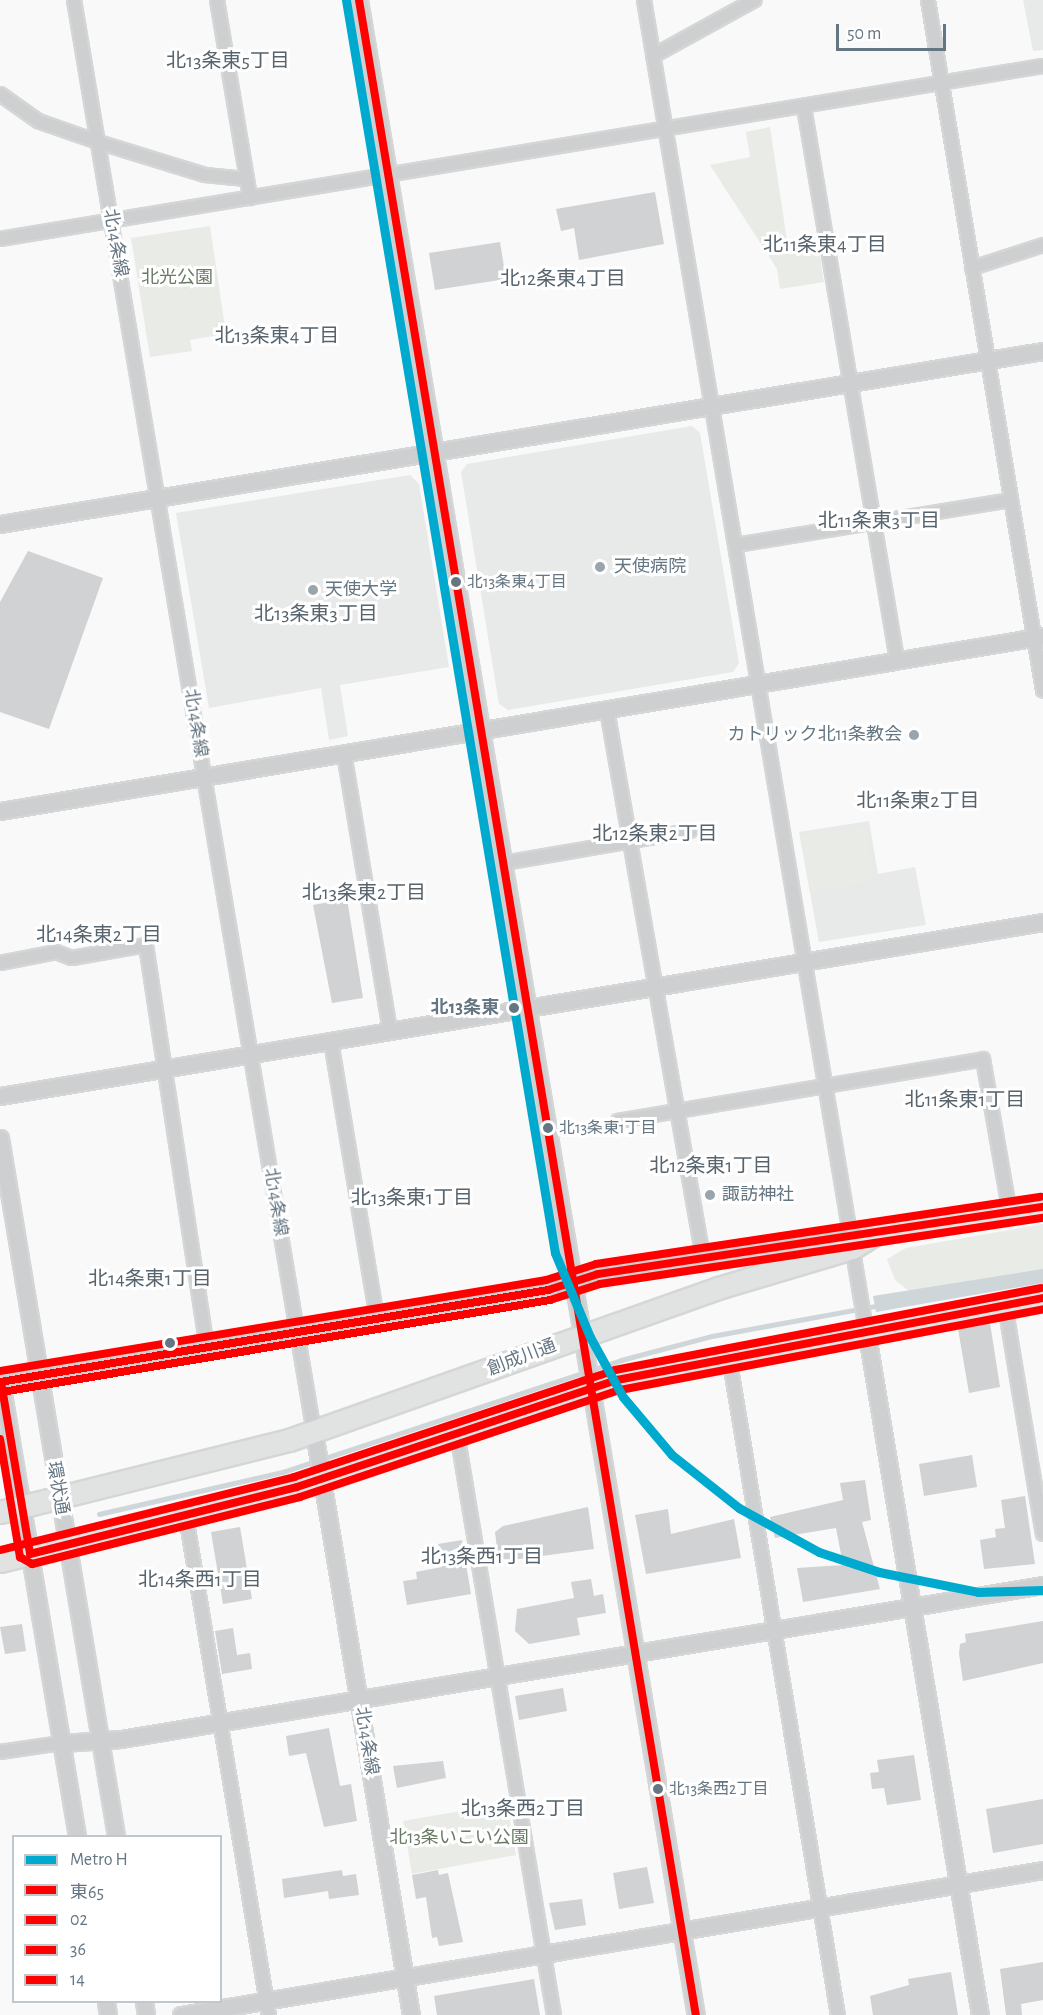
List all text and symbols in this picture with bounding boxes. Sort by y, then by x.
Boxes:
scale bar [839,12,948,50]
text: 50 m [847,25,881,43]
district label: 北13条東5丁目 [166,49,290,73]
street label: 北14条線 [98,207,132,279]
district label: 北11条東4丁目 [763,233,887,257]
park label: 北光公園 [141,267,213,289]
district label: 北12条東4丁目 [500,267,626,291]
district label: 北13条東4丁目 [215,324,339,348]
district label: 北11条東3丁目 [818,509,940,533]
place label: 天使病院 [614,556,686,578]
marker: 天使病院 [591,558,609,576]
place label: 北13条東4丁目 [467,572,567,592]
marker: 北13条東4丁目 [450,576,462,588]
place label: 天使大学 [325,579,397,601]
marker: 天使大学 [306,583,320,597]
district label: 北13条東3丁目 [254,602,378,626]
street label: 北14条線 [179,687,211,759]
place label: カトリック北11条教会 [728,724,902,746]
marker: カトリック北11条教会 [907,728,921,742]
district label: 北11条東2丁目 [857,789,979,813]
district label: 北12条東2丁目 [592,822,718,846]
district label: 北13条東2丁目 [302,881,426,905]
district label: 北14条東2丁目 [36,923,162,947]
place label: 北13条東 [431,997,499,1019]
marker: 北13条東 [504,998,524,1018]
district label: 北11条東1丁目 [905,1088,1025,1112]
place label: 北13条東1丁目 [559,1118,657,1138]
marker: 北13条東1丁目 [542,1122,554,1134]
district label: 北12条東1丁目 [650,1154,772,1178]
street label: 北14条線 [259,1166,291,1238]
place label: 諏訪神社 [722,1184,794,1206]
district label: 北13条東1丁目 [351,1186,473,1210]
marker: 諏訪神社 [703,1188,717,1202]
district label: 北14条東1丁目 [88,1267,212,1291]
street label: 創成川通 [485,1335,559,1381]
unlabelled marker [164,1337,176,1349]
street label: 環状通 [42,1460,72,1516]
district label: 北13条西1丁目 [421,1545,543,1569]
district label: 北14条西1丁目 [138,1568,262,1592]
street label: 北14条線 [350,1705,382,1777]
place label: 北13条西2丁目 [669,1779,768,1799]
marker: 北13条西2丁目 [652,1783,664,1795]
district label: 北13条西2丁目 [461,1797,585,1821]
park label: 北13条いこい公園 [389,1827,529,1849]
legend [12,1835,222,2003]
text: Metro H [70,1851,128,1869]
text: 東65 [70,1884,104,1902]
text: 02 [70,1911,88,1929]
text: 36 [70,1941,86,1959]
text: 14 [70,1971,85,1989]

